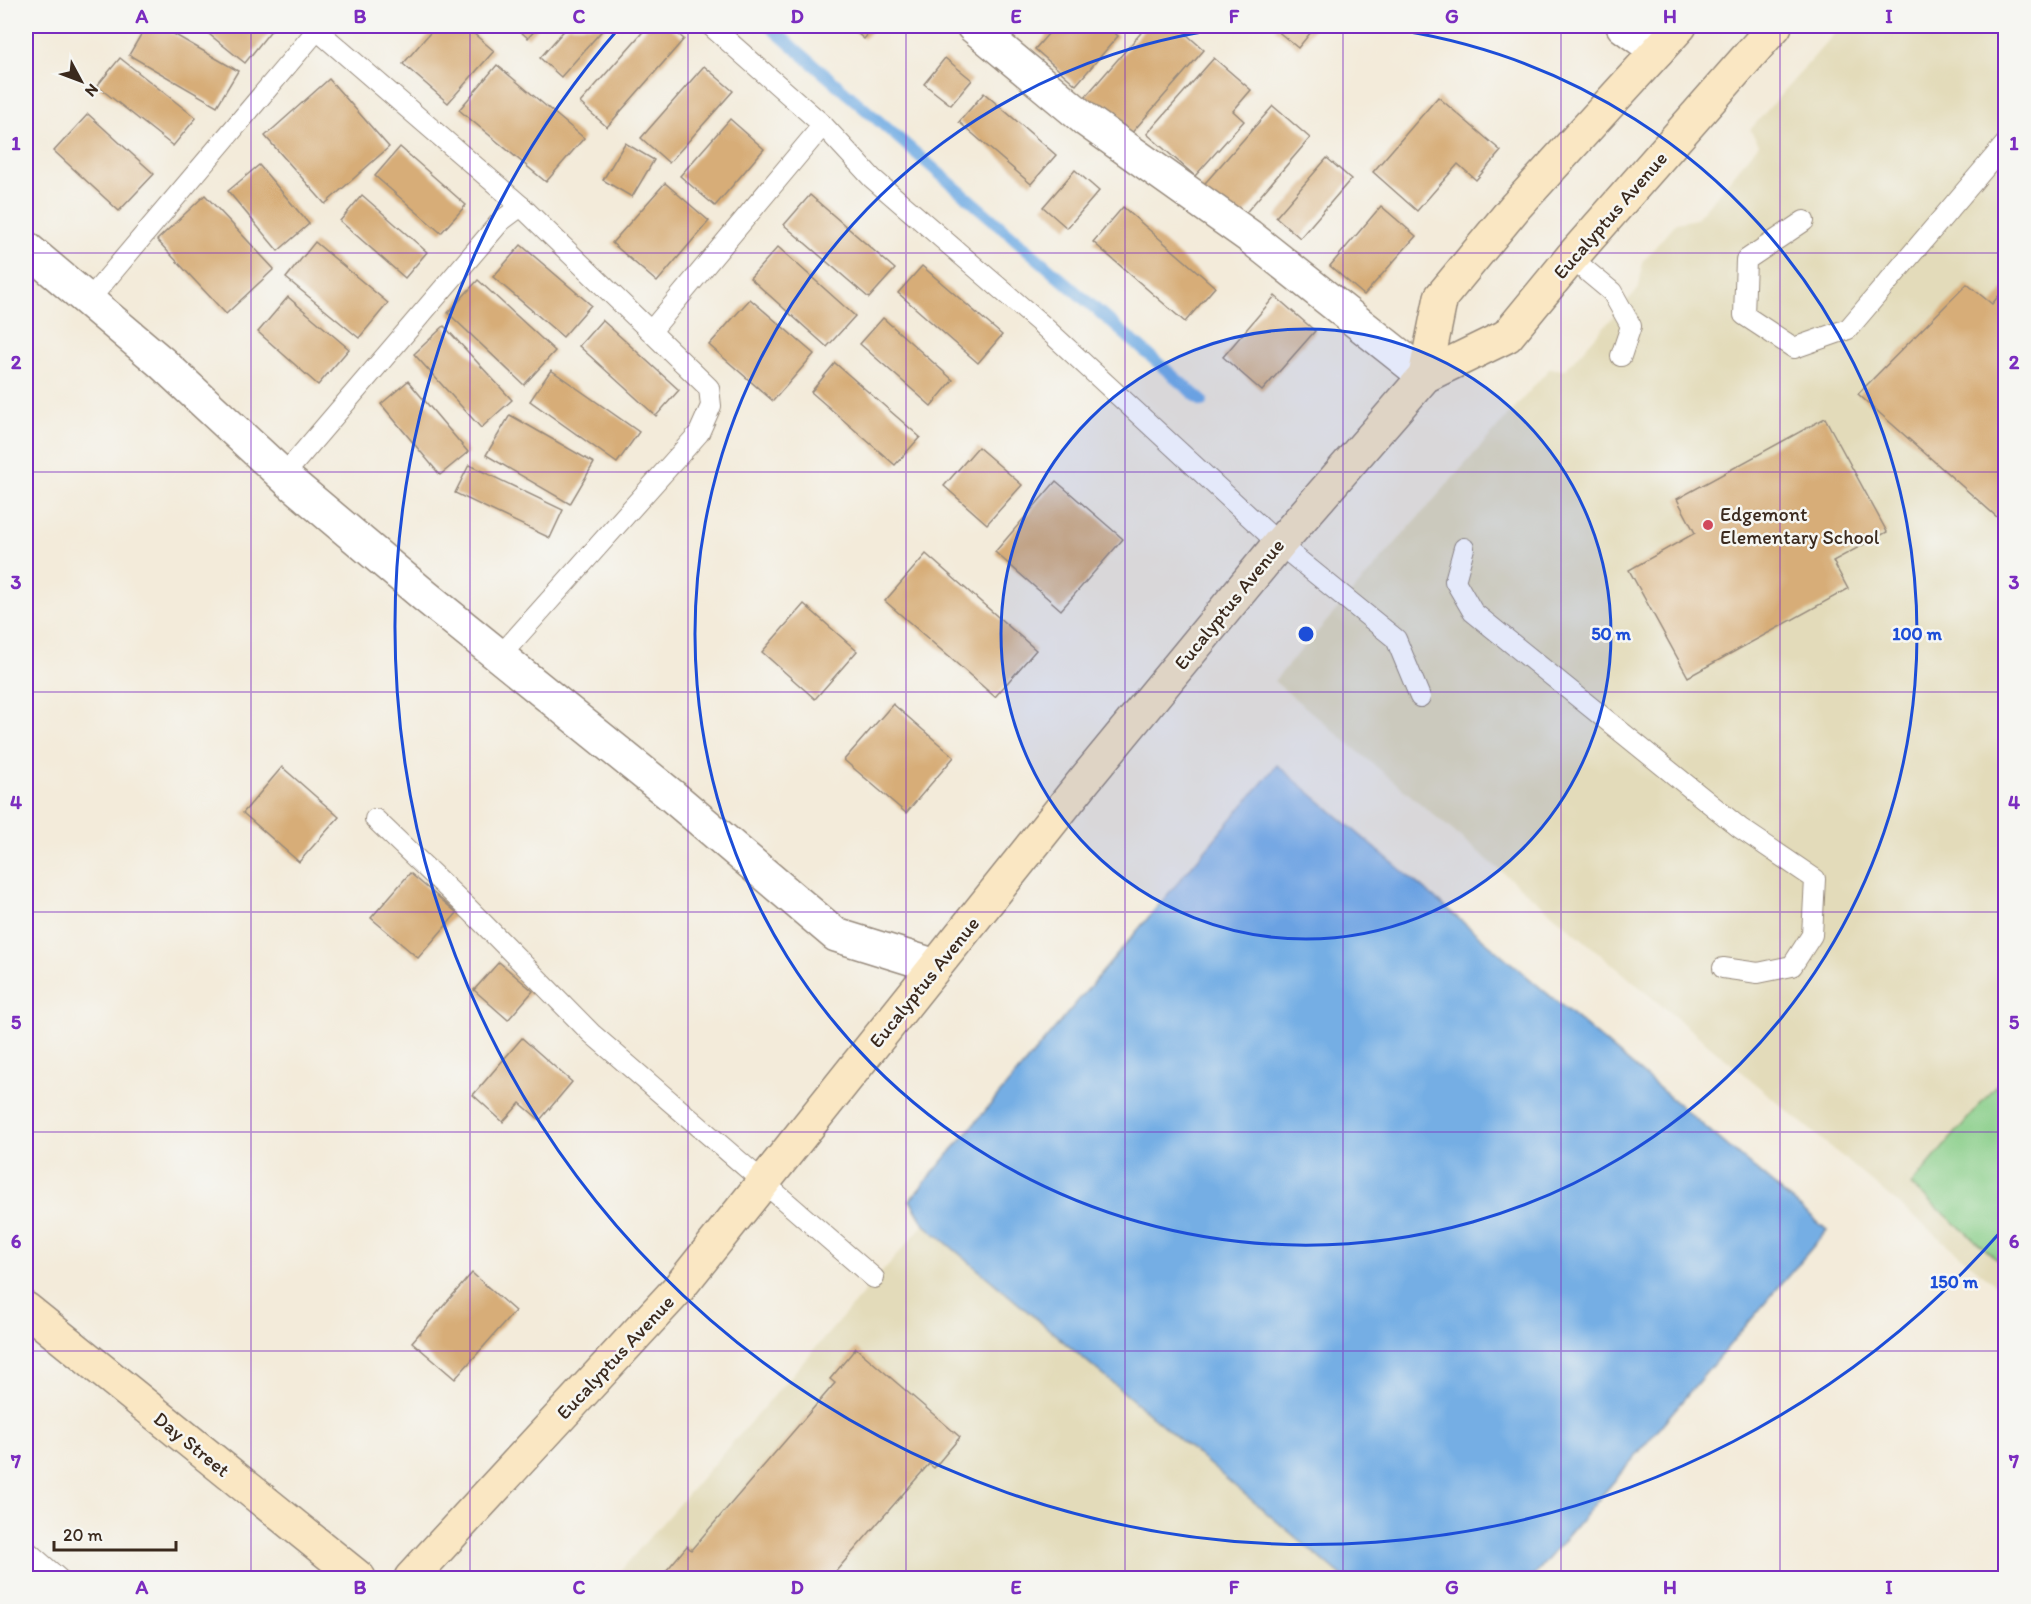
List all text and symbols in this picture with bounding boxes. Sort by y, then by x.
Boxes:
text: A [135,4,149,28]
text: B [354,4,367,28]
text: C [573,4,586,28]
text: D [790,4,804,28]
text: E [1010,4,1022,28]
text: F [1229,4,1240,28]
text: G [1445,4,1459,28]
text: H [1663,4,1677,28]
text: I [1885,4,1893,28]
north arrow [51,51,111,111]
text: N [81,80,103,101]
text: 1 [11,131,21,155]
text: 1 [2009,131,2019,155]
street label: Eucalyptus Avenue [1548,146,1672,284]
text: 2 [11,350,22,374]
text: 2 [2009,350,2020,374]
place label: Edgemont Elementary School [1720,502,1880,549]
marker: Edgemont Elementary School [1701,518,1715,532]
street label: Eucalyptus Avenue [1169,534,1289,674]
text: 3 [11,570,22,594]
text: 3 [2009,570,2020,594]
text: 50 m [1591,623,1632,645]
text: 100 m [1892,623,1943,645]
centre of rings [1296,624,1316,644]
text: 4 [10,790,22,814]
text: 4 [2008,790,2020,814]
street label: Eucalyptus Avenue [864,912,984,1052]
text: 5 [11,1010,22,1034]
text: 5 [2009,1010,2020,1034]
text: 6 [11,1229,22,1253]
text: 6 [2009,1229,2020,1253]
text: 150 m [1930,1271,1979,1293]
street label: Eucalyptus Avenue [551,1290,679,1424]
street label: Day Street [149,1406,235,1482]
text: 7 [10,1449,21,1473]
text: 7 [2008,1449,2019,1473]
scale bar [54,1514,176,1552]
text: 20 m [63,1524,103,1546]
text: A [135,1575,149,1599]
text: B [354,1575,367,1599]
text: C [573,1575,586,1599]
text: D [790,1575,804,1599]
text: E [1010,1575,1022,1599]
text: F [1229,1575,1240,1599]
text: G [1445,1575,1459,1599]
text: H [1663,1575,1677,1599]
text: I [1885,1575,1893,1599]

